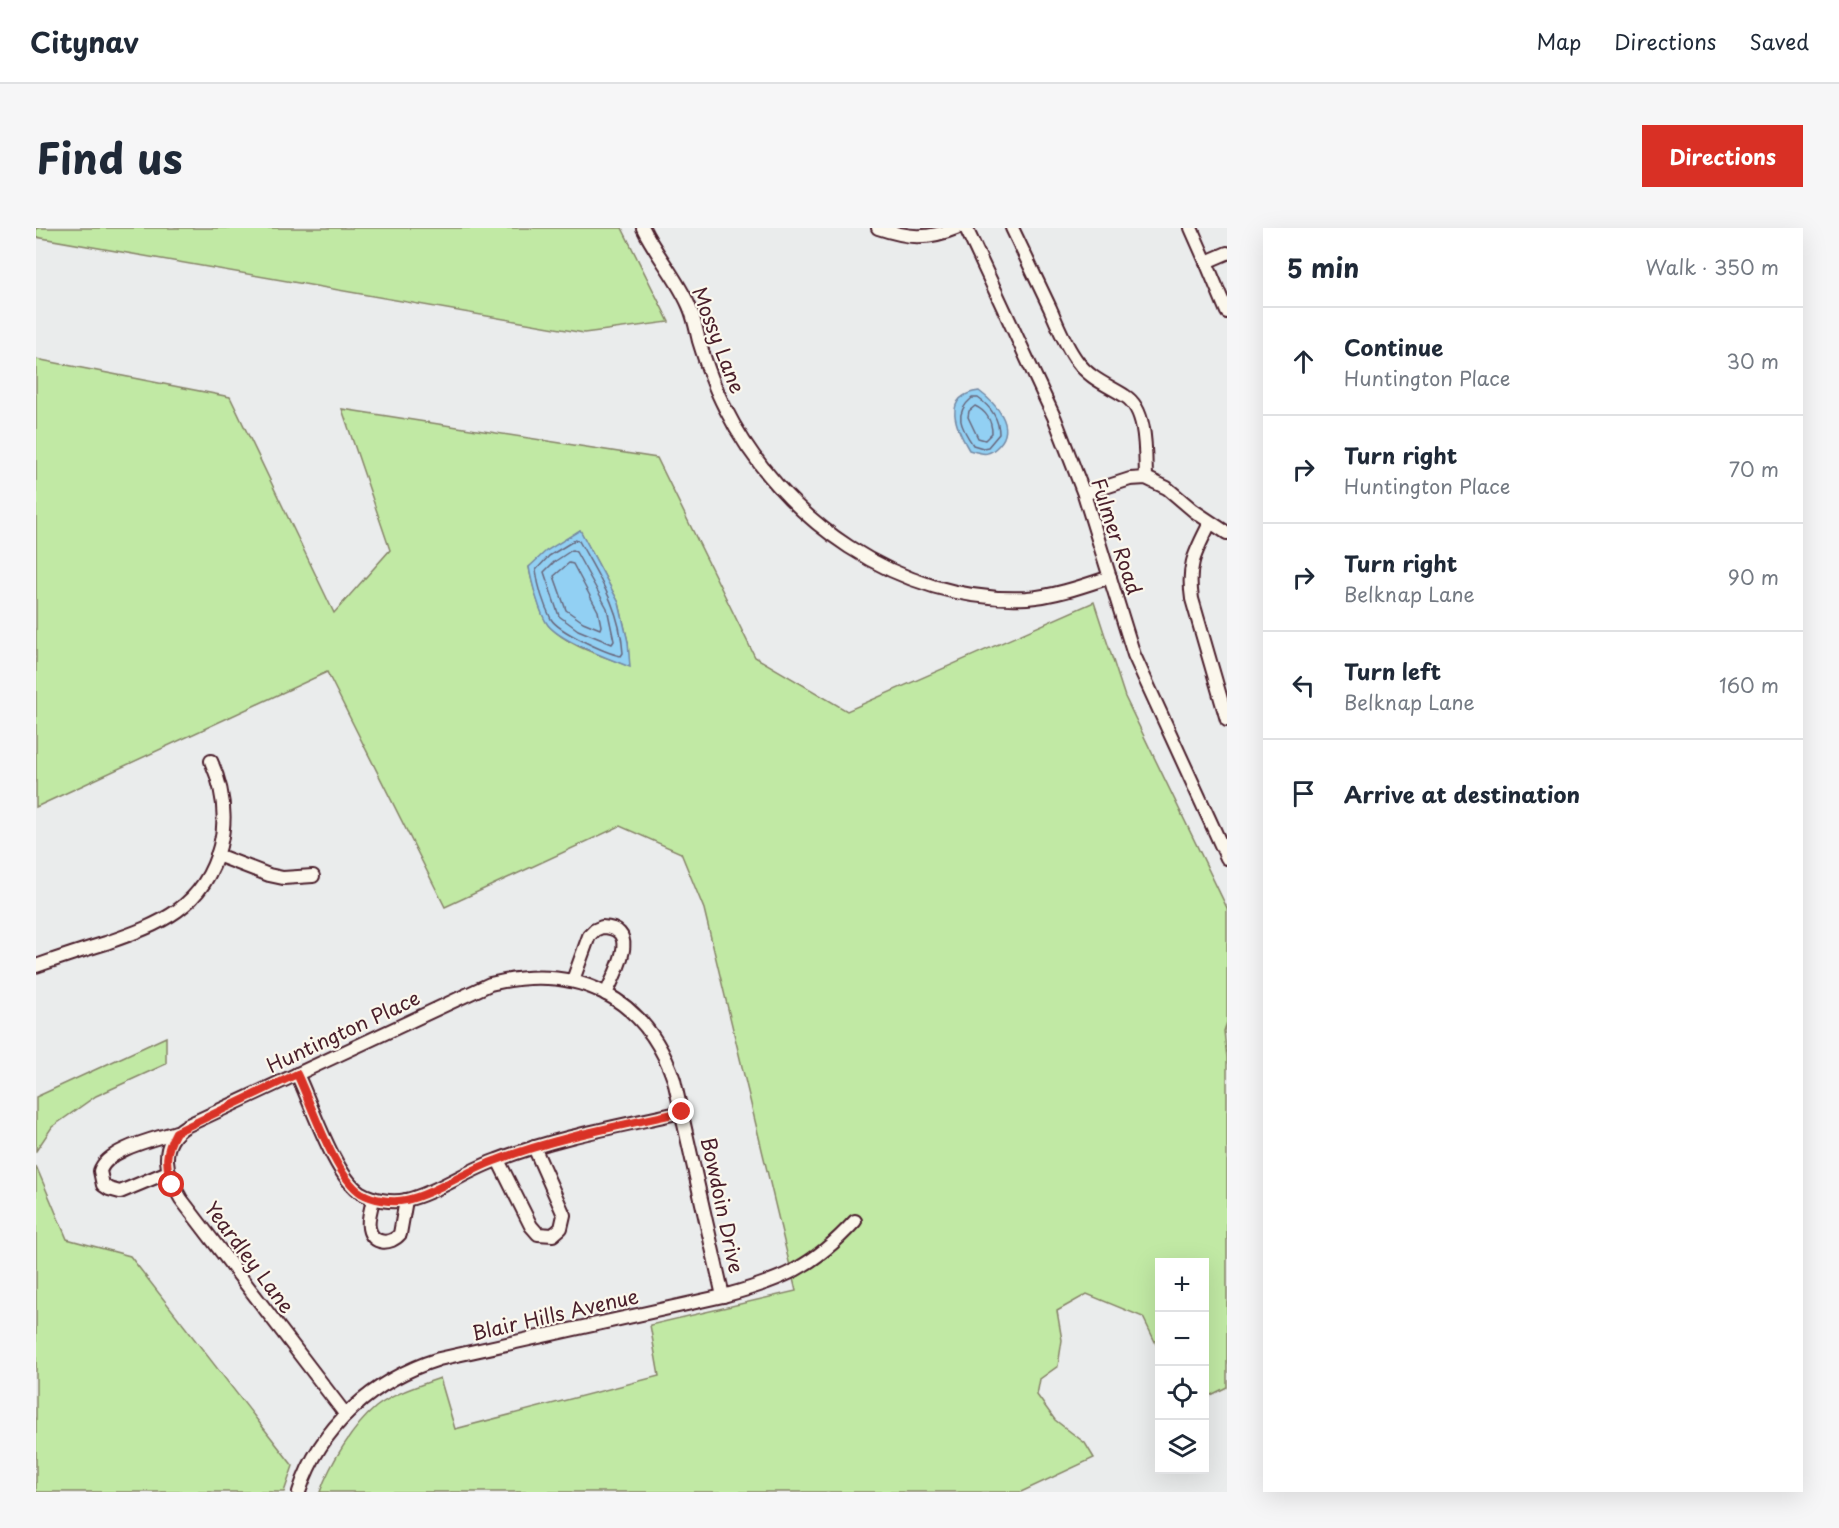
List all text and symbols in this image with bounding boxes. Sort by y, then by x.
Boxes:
text: Citynav [30,20,139,63]
text: Map [1536,25,1581,57]
text: Directions [1614,25,1716,57]
text: Saved [1749,25,1809,57]
text: Find us [36,125,183,188]
button: Directions [1642,125,1803,187]
text: 5 min [1287,248,1359,287]
text: Walk · 350 m [1646,252,1779,282]
street label: Mossy Lane [685,282,753,398]
text: Continue [1344,330,1443,363]
icon: ahead [1287,345,1320,378]
text: 30 m [1726,346,1779,376]
text: Huntington Place [1344,363,1510,393]
text: Turn right [1344,438,1457,471]
icon: right [1287,453,1320,486]
text: 70 m [1729,454,1779,484]
text: Huntington Place [1344,471,1510,501]
street label: Fulmer Road [1084,474,1150,598]
text: Turn right [1344,546,1457,579]
icon: right [1287,561,1320,594]
text: 90 m [1728,562,1779,592]
text: Belknap Lane [1344,579,1475,609]
text: Turn left [1344,654,1441,687]
icon: left [1287,669,1320,702]
text: 160 m [1719,670,1779,700]
text: Belknap Lane [1344,687,1475,717]
icon: arrive [1287,777,1320,810]
text: Arrive at destination [1344,777,1580,810]
street label: Huntington Place [261,982,425,1080]
route end [668,1098,694,1124]
street label: Bowdoin Drive [694,1134,752,1276]
route start [158,1171,184,1197]
street label: Yeardley Lane [198,1195,302,1319]
map controls [1155,1258,1209,1474]
button: + [1155,1258,1209,1312]
street label: Blair Hills Avenue [469,1280,641,1348]
button: − [1155,1312,1209,1366]
button: locate [1155,1366,1209,1420]
button: layers [1155,1420,1209,1474]

